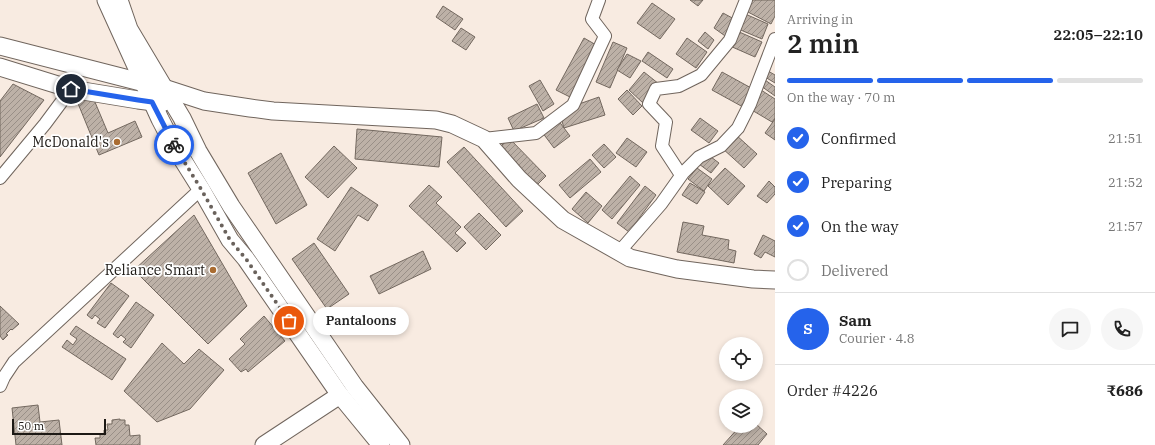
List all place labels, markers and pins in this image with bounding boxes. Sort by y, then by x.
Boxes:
pin [54,72,88,106]
place label: McDonald's [32,133,109,151]
marker: McDonald's [112,137,122,147]
place label: Reliance Smart [105,261,205,279]
marker: Reliance Smart [208,265,218,275]
pin [272,304,306,338]
callout: Pantaloons [313,307,409,335]

